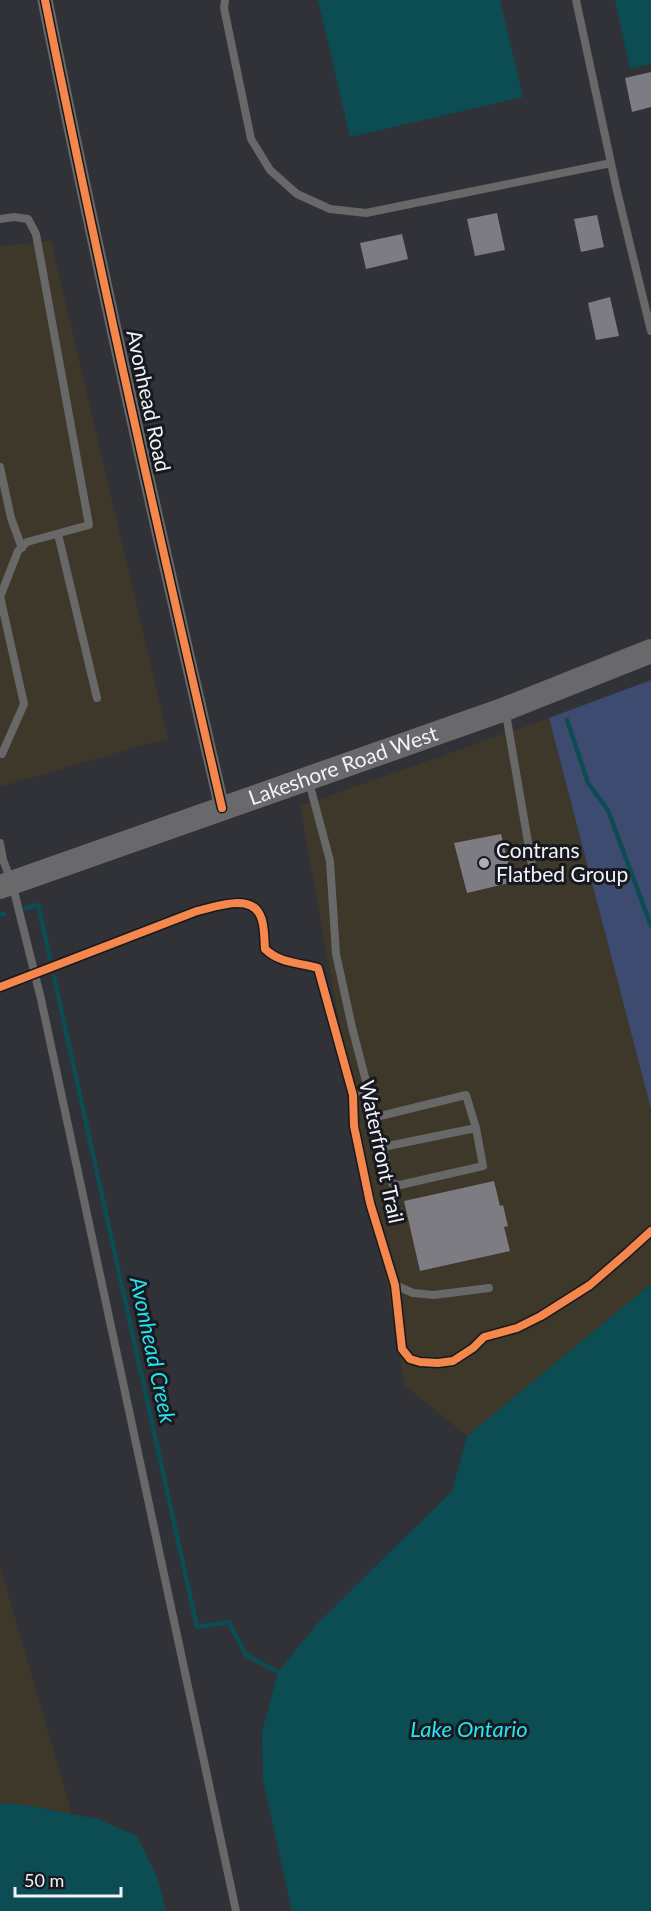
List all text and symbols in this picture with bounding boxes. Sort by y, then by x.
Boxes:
street label: Avonhead Road [122,327,177,474]
street label: Lakeshore Road West [245,720,441,809]
place label: Contrans Flatbed Group [496,837,628,886]
marker: Contrans Flatbed Group [477,856,491,870]
street label: Waterfront Trail [355,1078,410,1225]
water label: Avonhead Creek [125,1273,182,1426]
water label: Lake Ontario [410,1715,528,1742]
scale bar [15,1860,122,1898]
text: 50 m [24,1869,64,1891]

